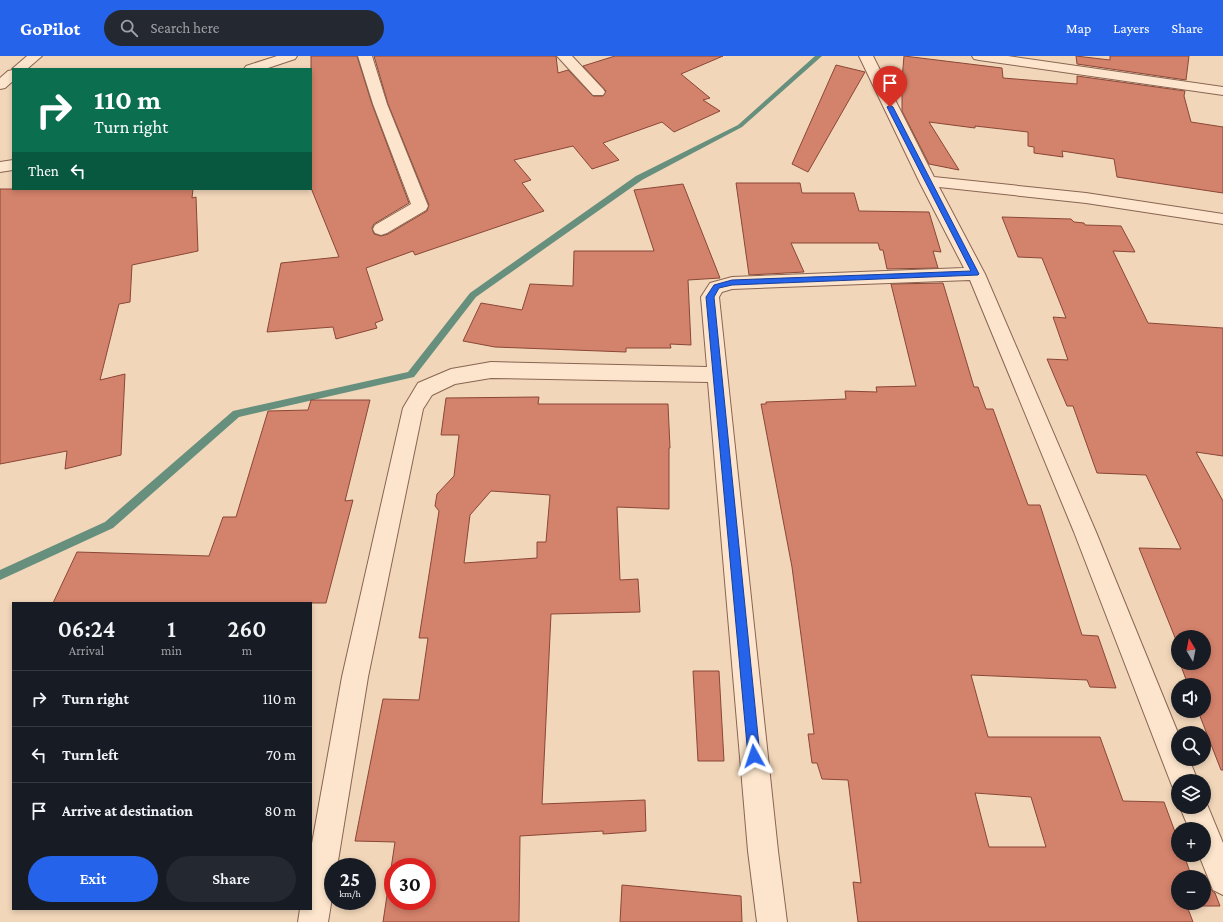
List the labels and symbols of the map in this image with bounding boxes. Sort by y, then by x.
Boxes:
pin [873,66,907,107]
north arrow [1171,630,1211,670]
position arrow [733,735,775,777]
speed limit sign: 30 [384,858,436,910]

